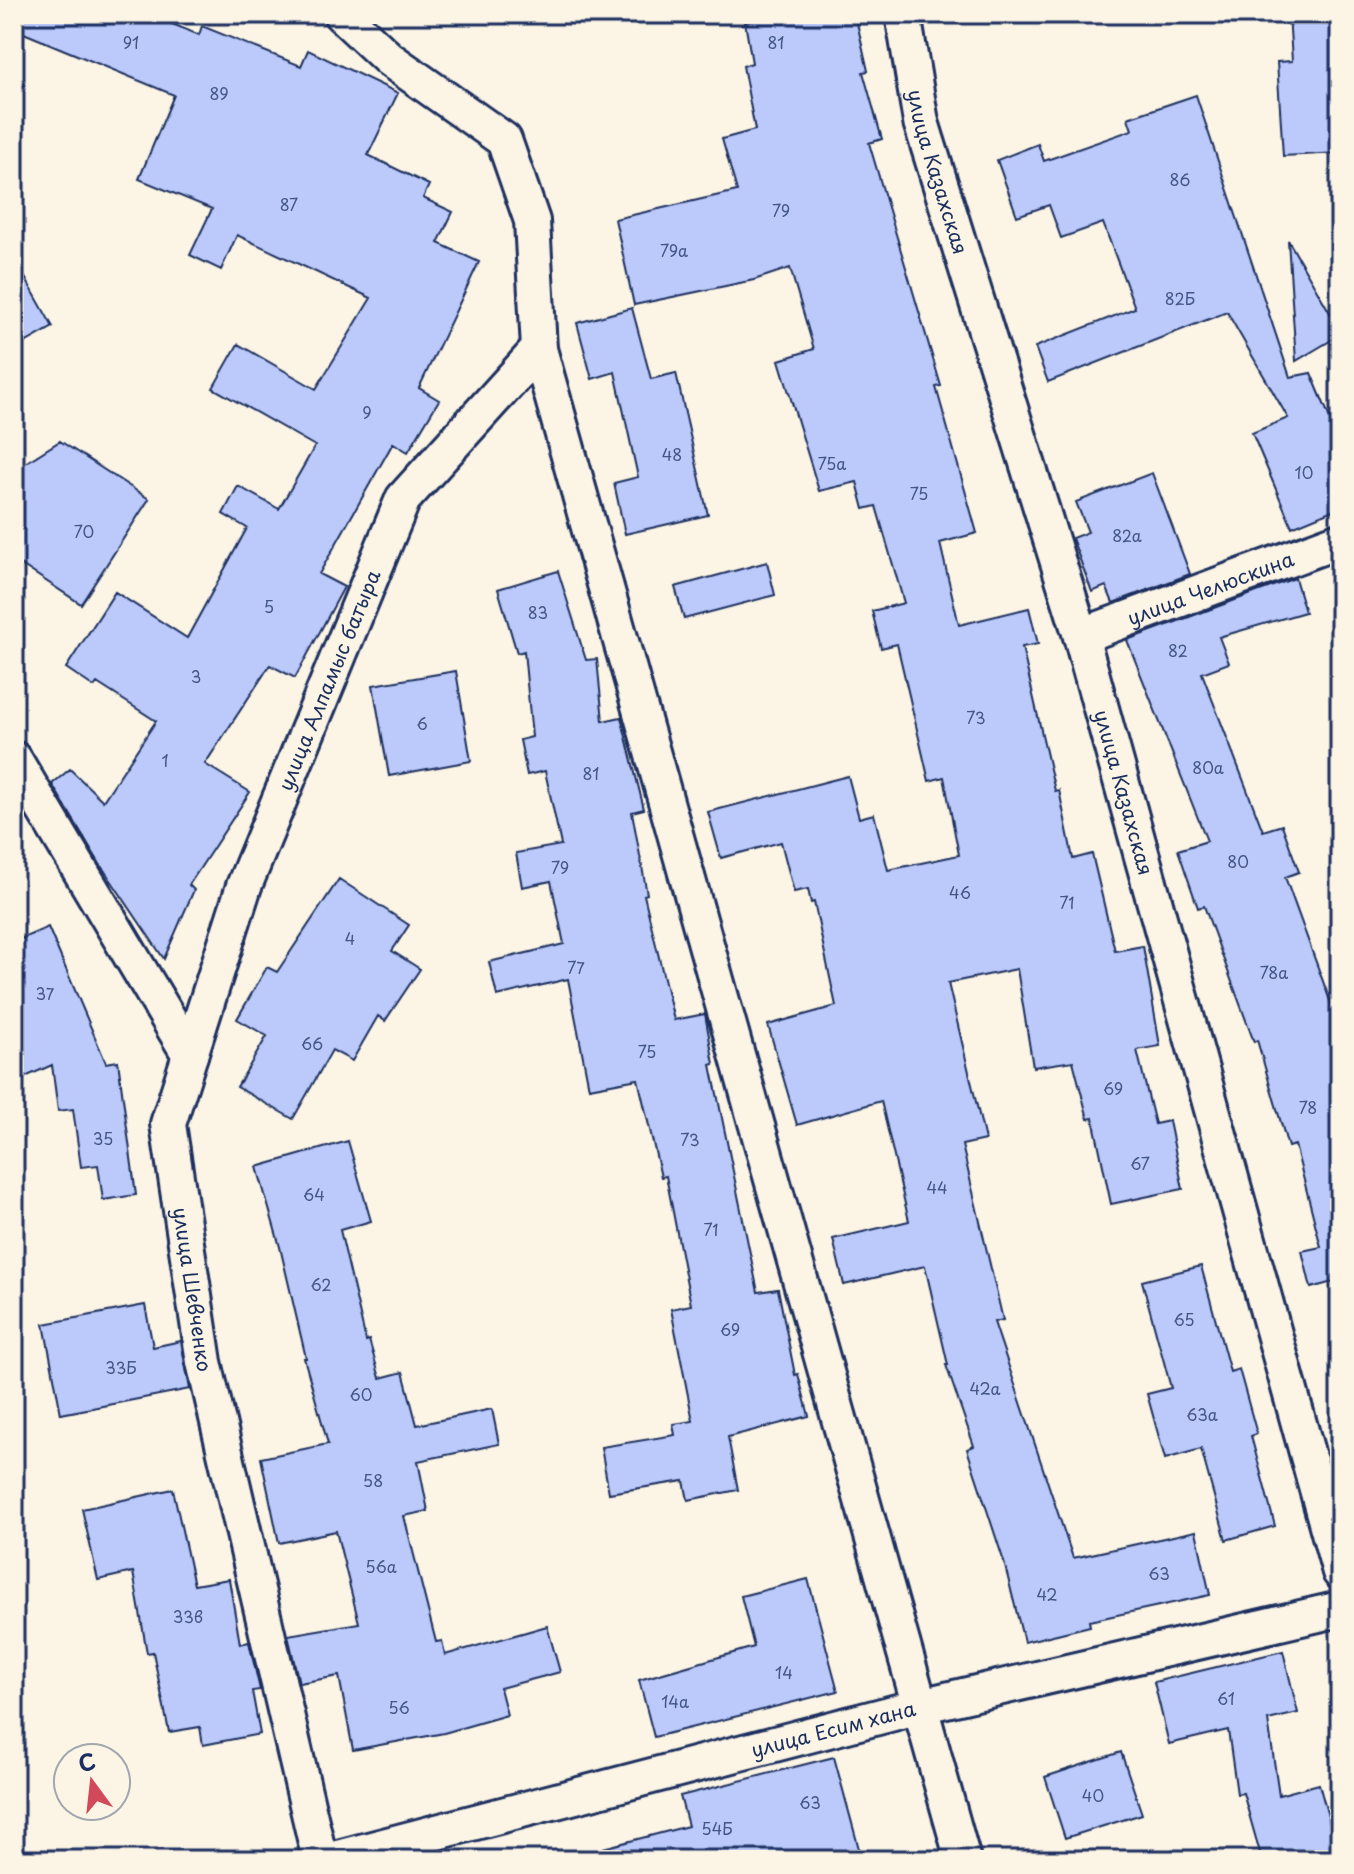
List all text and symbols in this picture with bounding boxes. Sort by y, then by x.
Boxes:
house number: 91 [123,30,139,54]
house number: 81 [767,30,785,54]
house number: 89 [209,81,229,105]
street label: улица Казахская [901,87,976,258]
house number: 86 [1170,167,1190,191]
house number: 87 [280,192,298,216]
house number: 79 [772,198,790,222]
house number: 79а [660,238,688,262]
house number: 82Б [1165,286,1195,310]
house number: 9 [362,400,372,424]
house number: 48 [662,442,682,466]
house number: 75а [818,451,846,475]
house number: 10 [1295,460,1313,484]
house number: 75 [910,481,928,505]
house number: 70 [74,519,94,543]
house number: 82а [1112,523,1142,547]
street label: улица Челюскина [1123,543,1298,633]
street label: улица Алпамыс батыра [270,565,388,795]
house number: 5 [264,594,274,618]
house number: 83 [528,600,548,624]
house number: 82 [1168,638,1188,662]
house number: 3 [191,664,201,688]
house number: 73 [966,705,986,729]
street label: улица Казахская [1087,706,1161,878]
house number: 6 [416,711,428,735]
house number: 1 [161,748,169,772]
house number: 80а [1192,755,1224,779]
house number: 81 [582,761,600,785]
house number: 80 [1227,849,1249,873]
house number: 79 [551,855,569,879]
house number: 46 [949,880,971,904]
house number: 71 [1060,890,1075,914]
house number: 4 [345,926,355,950]
house number: 77 [567,955,585,979]
house number: 78а [1260,960,1288,984]
house number: 37 [36,981,55,1005]
house number: 66 [301,1031,323,1055]
house number: 75 [638,1039,656,1063]
house number: 69 [1103,1076,1123,1100]
house number: 78 [1299,1095,1317,1119]
house number: 35 [93,1126,113,1150]
house number: 73 [680,1127,700,1151]
house number: 67 [1130,1151,1150,1175]
house number: 44 [926,1175,948,1199]
house number: 64 [303,1182,325,1206]
street label: улица Шевченко [166,1205,221,1375]
house number: 71 [704,1217,719,1241]
house number: 62 [310,1272,332,1296]
house number: 65 [1173,1307,1195,1331]
house number: 69 [720,1317,740,1341]
house number: 33Б [105,1355,137,1379]
house number: 42а [970,1376,1001,1400]
house number: 60 [350,1382,372,1406]
house number: 63а [1186,1402,1218,1426]
house number: 58 [363,1468,383,1492]
house number: 56а [365,1554,397,1578]
house number: 63 [1148,1561,1170,1585]
house number: 42 [1036,1582,1058,1606]
house number: 33в [173,1604,203,1628]
house number: 14 [775,1660,793,1684]
house number: 61 [1217,1686,1235,1710]
house number: 14а [661,1689,689,1713]
street label: улица Есим хана [748,1693,919,1765]
house number: 56 [388,1695,410,1719]
north arrow [52,1742,132,1822]
text: С [74,1743,99,1779]
house number: 40 [1082,1783,1104,1807]
house number: 63 [799,1790,821,1814]
house number: 54Б [701,1816,733,1840]

